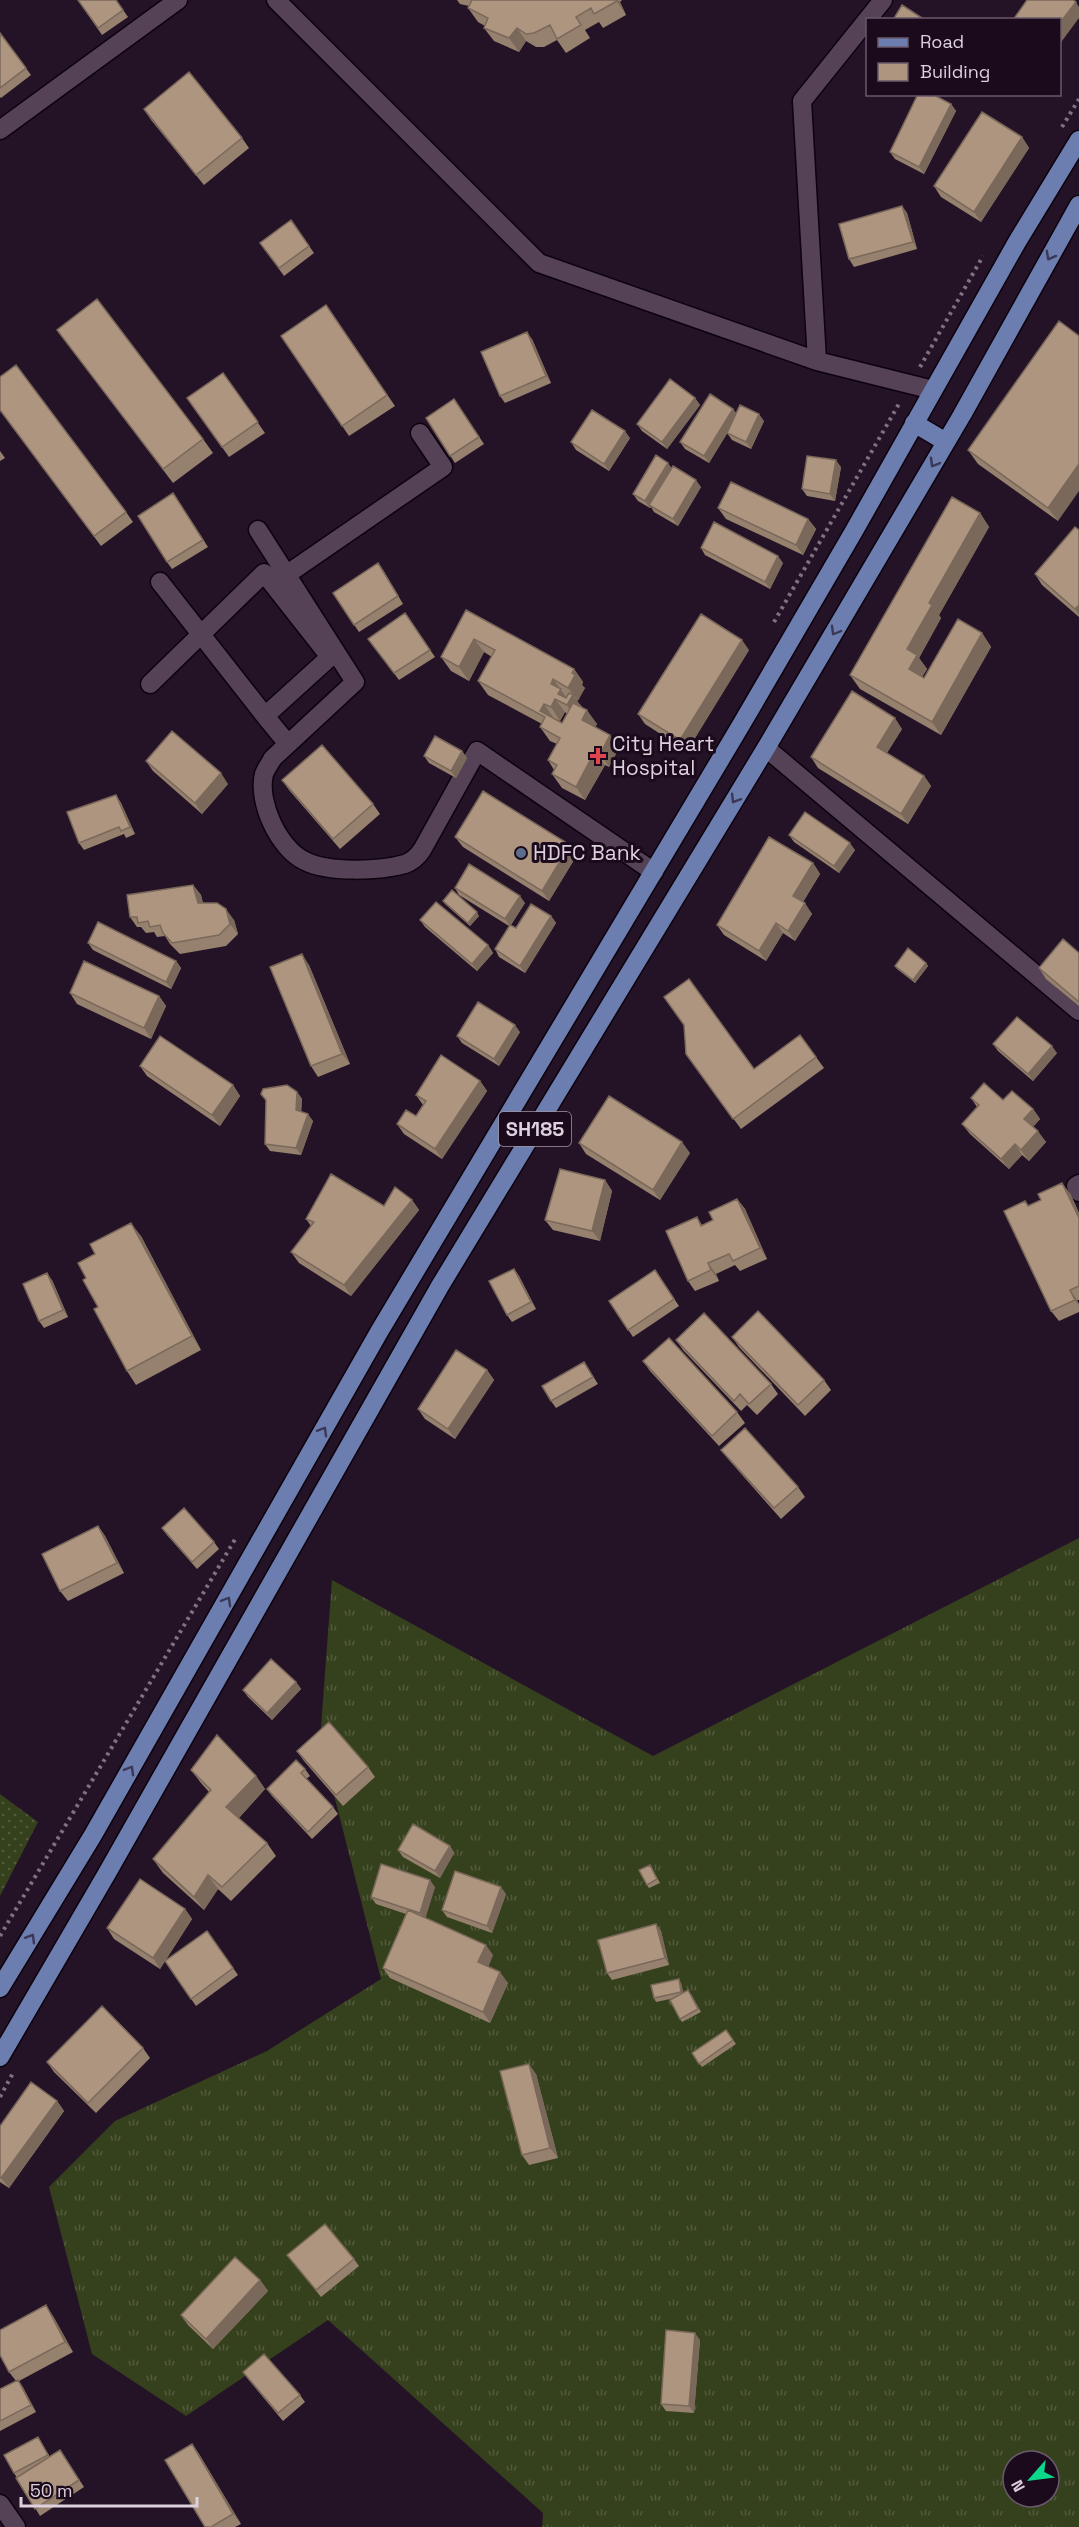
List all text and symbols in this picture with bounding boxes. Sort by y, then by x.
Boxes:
legend [866,18,1061,96]
text: Road [920,30,964,53]
text: Building [920,60,990,83]
one-way arrow [1046,250,1057,261]
one-way arrow [929,457,941,467]
one-way arrow [831,625,842,635]
place label: City Heart Hospital [612,730,714,781]
marker: City Heart Hospital [589,747,607,765]
one-way arrow [731,793,743,803]
place label: HDFC Bank [533,839,641,866]
marker: HDFC Bank [514,846,528,860]
road number: SH185 [499,1112,571,1146]
one-way arrow [316,1427,327,1437]
one-way arrow [219,1597,231,1607]
one-way arrow [123,1766,134,1776]
one-way arrow [23,1934,35,1944]
north arrow [1001,2449,1061,2509]
scale bar [21,2470,196,2508]
text: N [1006,2476,1030,2495]
text: 50 m [30,2479,72,2502]

